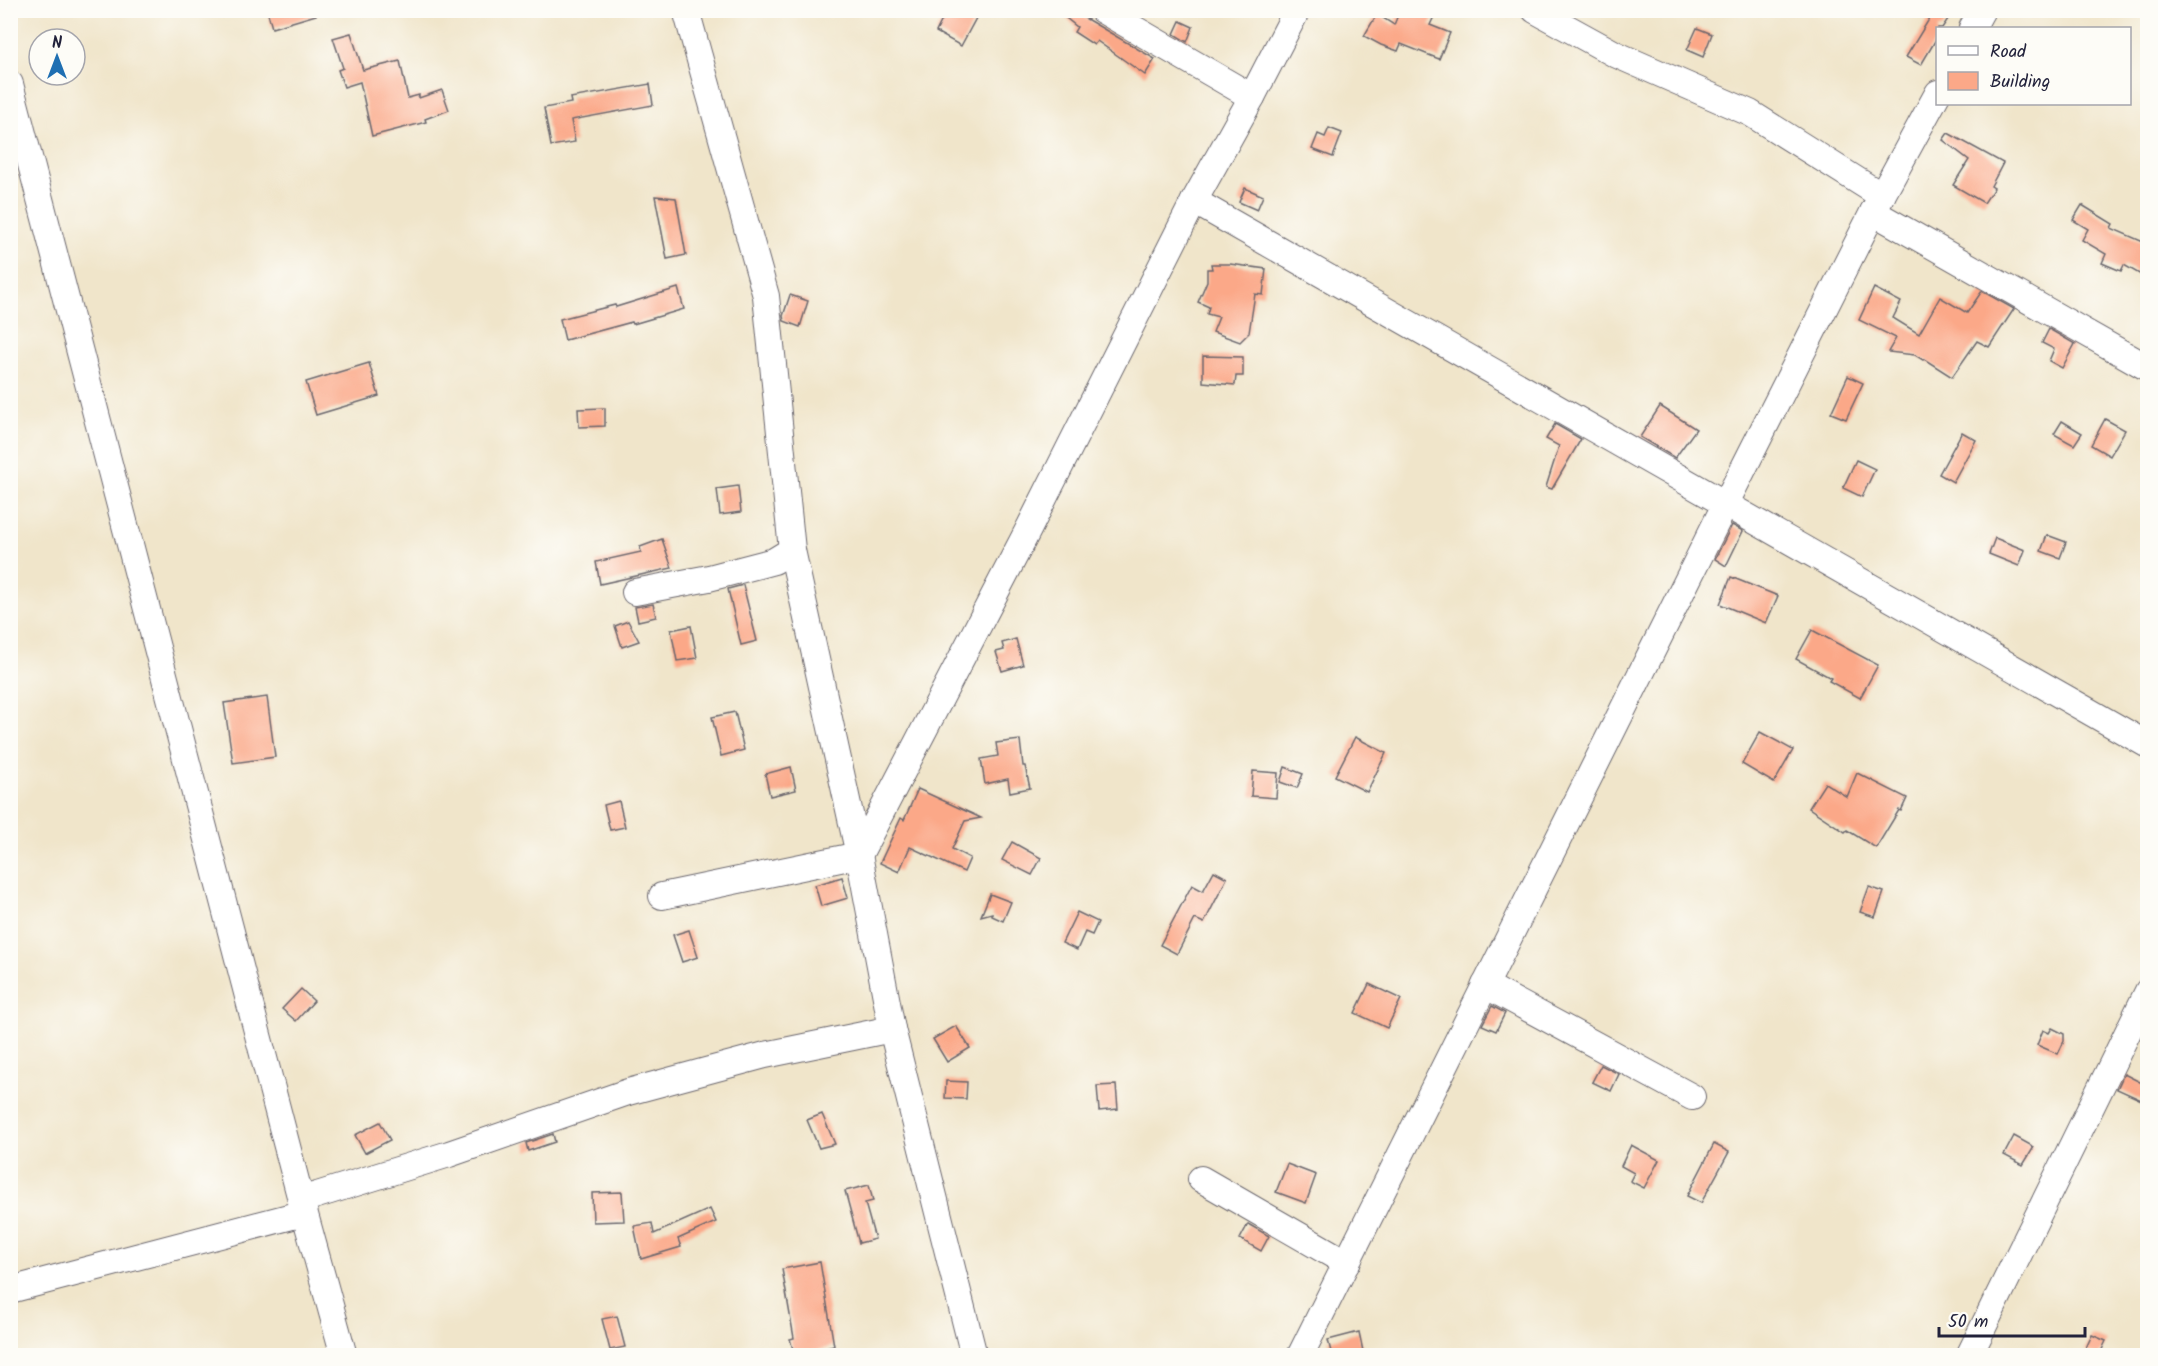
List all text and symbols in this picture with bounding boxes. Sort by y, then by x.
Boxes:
north arrow [27,27,87,87]
legend [1936,27,2131,105]
text: N [52,31,62,56]
text: Road [1990,38,2027,67]
text: Building [1990,68,2050,97]
scale bar [1939,1300,2084,1338]
text: 50 m [1948,1308,1988,1337]

